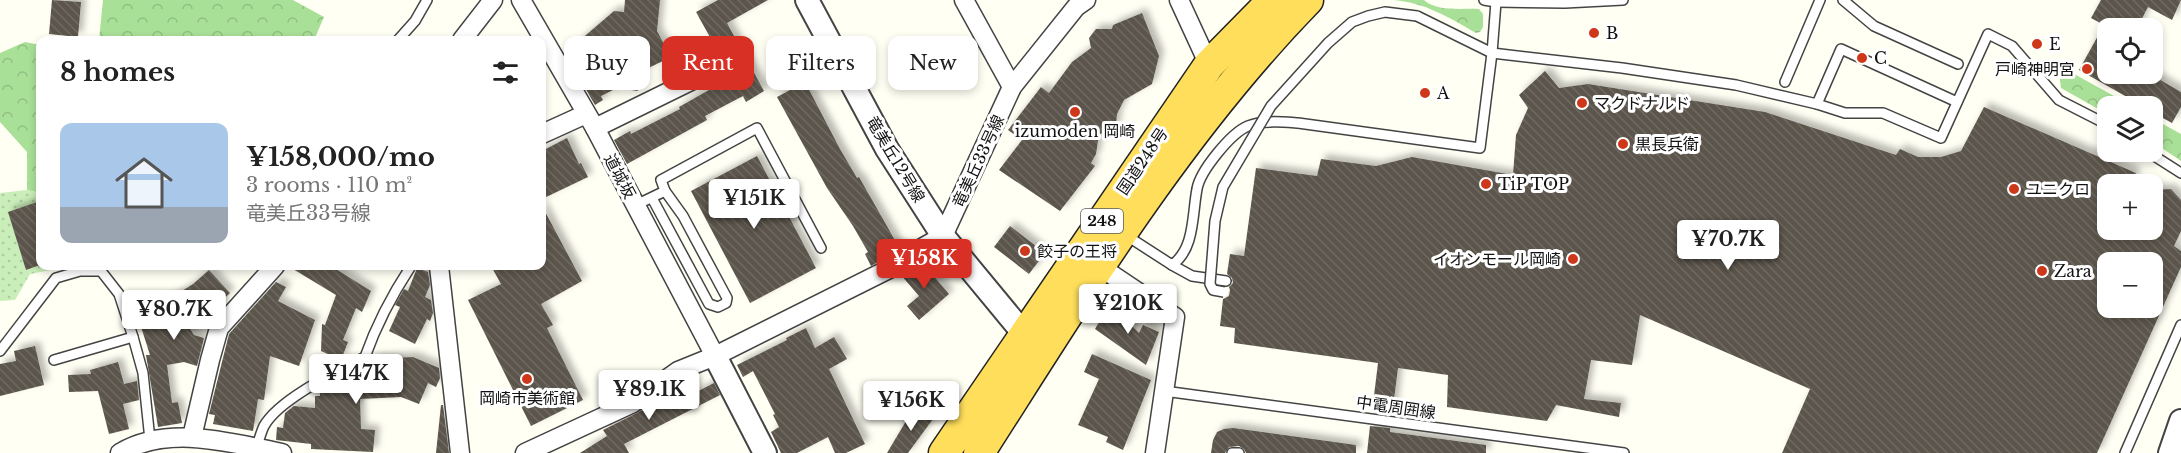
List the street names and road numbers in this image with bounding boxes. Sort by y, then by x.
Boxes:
street label: 竜美丘12号線 [862,112,930,206]
street label: 竜美丘33号線 [948,112,1008,210]
street label: 国道248号 [1112,124,1172,198]
street label: 道城坂 [600,150,640,202]
road number: 248 [1081,209,1123,233]
street label: 中電周囲線 [1355,392,1437,422]

